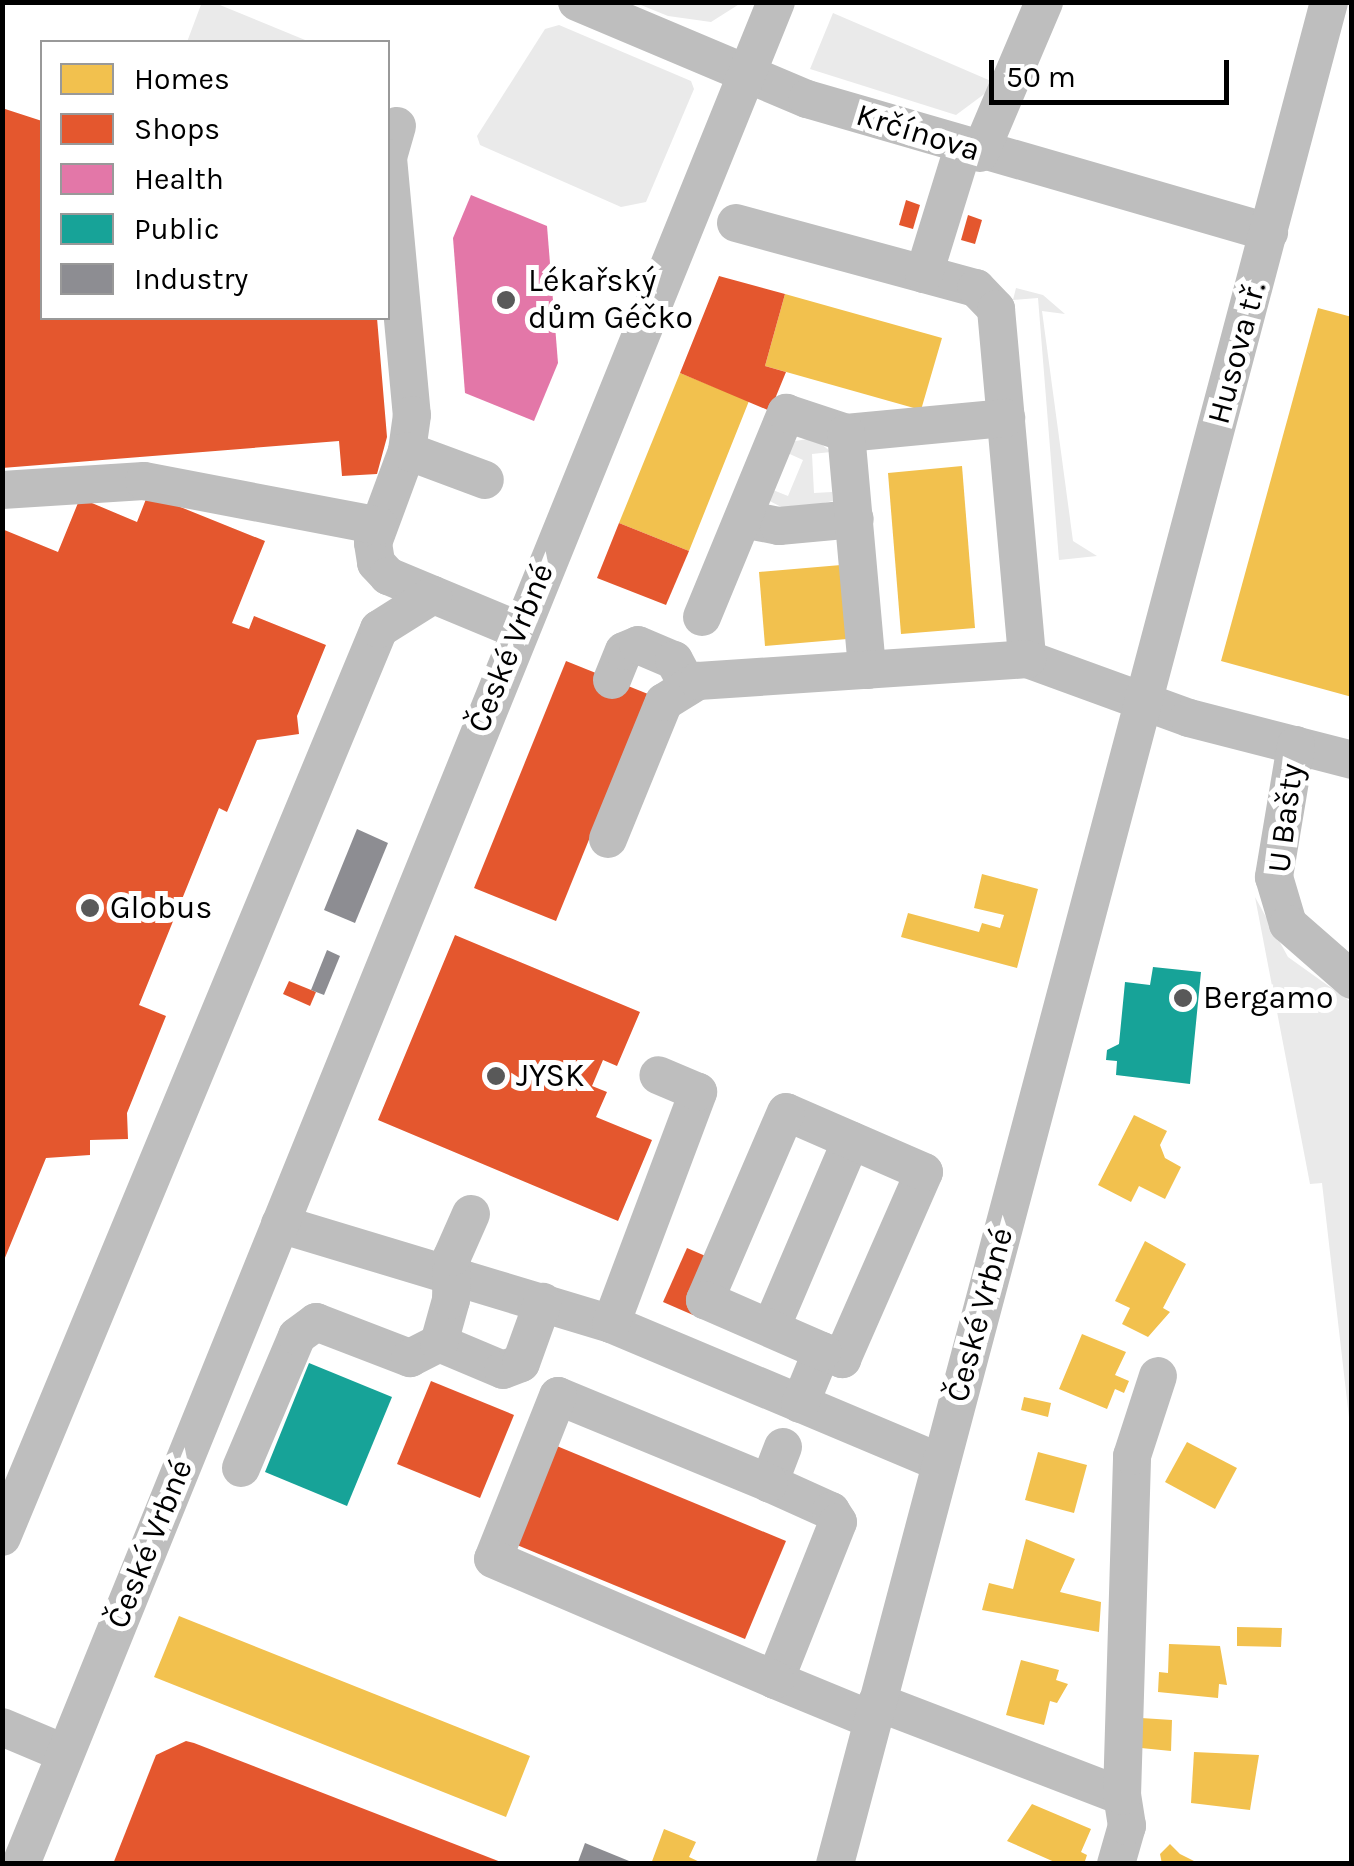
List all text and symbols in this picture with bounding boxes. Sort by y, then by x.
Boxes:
legend [40,40,390,320]
scale bar [994,40,1234,102]
text: 50 m [1006,59,1076,95]
text: Homes [134,61,230,97]
street label: Krčínova [851,96,985,170]
text: Shops [134,111,220,147]
text: Health [134,161,224,197]
text: Public [134,211,219,247]
text: Industry [134,261,248,297]
place label: Lékařský dům Géčko [528,263,693,338]
street label: Husova tř. [1200,278,1274,428]
marker: Lékařský dům Géčko [493,287,519,313]
street label: České Vrbné [460,558,562,738]
street label: U Bašty [1260,761,1312,875]
place label: Globus [110,889,212,927]
marker: Globus [79,897,101,919]
place label: Bergamo [1203,979,1333,1017]
marker: Bergamo [1172,987,1194,1009]
place label: JYSK [516,1057,584,1095]
marker: JYSK [485,1065,507,1087]
street label: České Vrbné [938,1224,1022,1406]
street label: České Vrbné [99,1454,201,1634]

